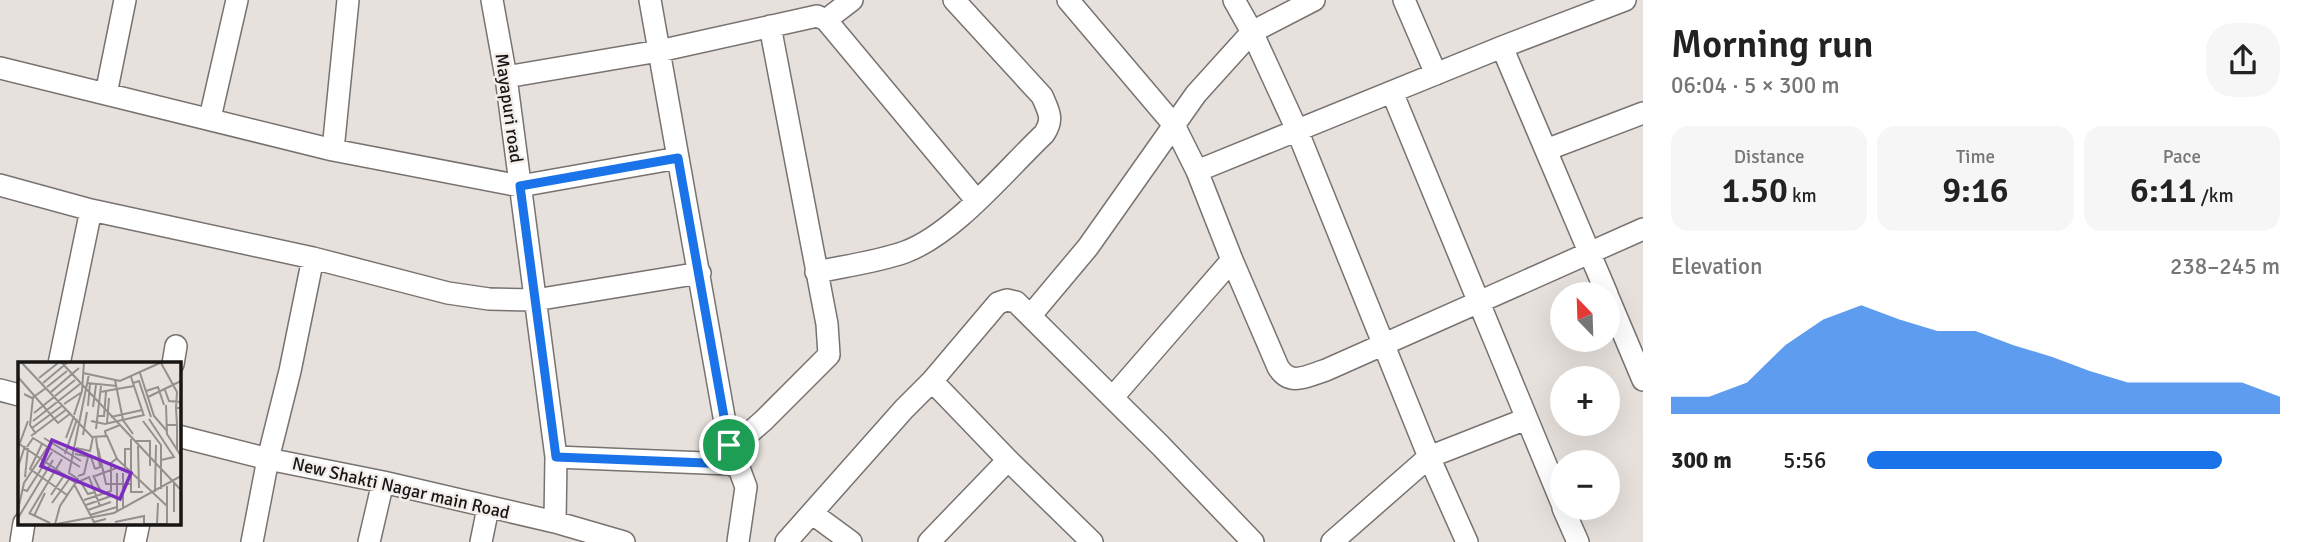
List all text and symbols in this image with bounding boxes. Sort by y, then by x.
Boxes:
text: Morning run [1671,21,1874,68]
button: share [2206,23,2280,97]
street label: Mayapuri road [490,52,528,164]
text: 06:04 · 5 × 300 m [1671,71,1840,100]
text: Distance [1734,145,1805,169]
text: Time [1956,145,1995,169]
text: Pace [2163,145,2201,169]
text: 1.50 [1722,169,1788,212]
text: 9:16 [1942,169,2009,212]
text: 6:11 [2130,169,2197,212]
text: km [1788,184,1817,208]
text: /km [2197,184,2234,208]
text: Elevation [1671,252,1763,281]
text: 238–245 m [2170,252,2280,281]
north arrow [1550,282,1620,352]
map controls [1550,282,1620,520]
inset map [18,362,180,524]
button: + [1550,366,1620,436]
pin [699,415,759,475]
icon: arrive [710,426,748,464]
text: 300 m [1671,446,1732,475]
text: 5:56 [1783,446,1826,475]
button: − [1550,450,1620,520]
street label: New Shakti Nagar main Road [290,452,512,524]

